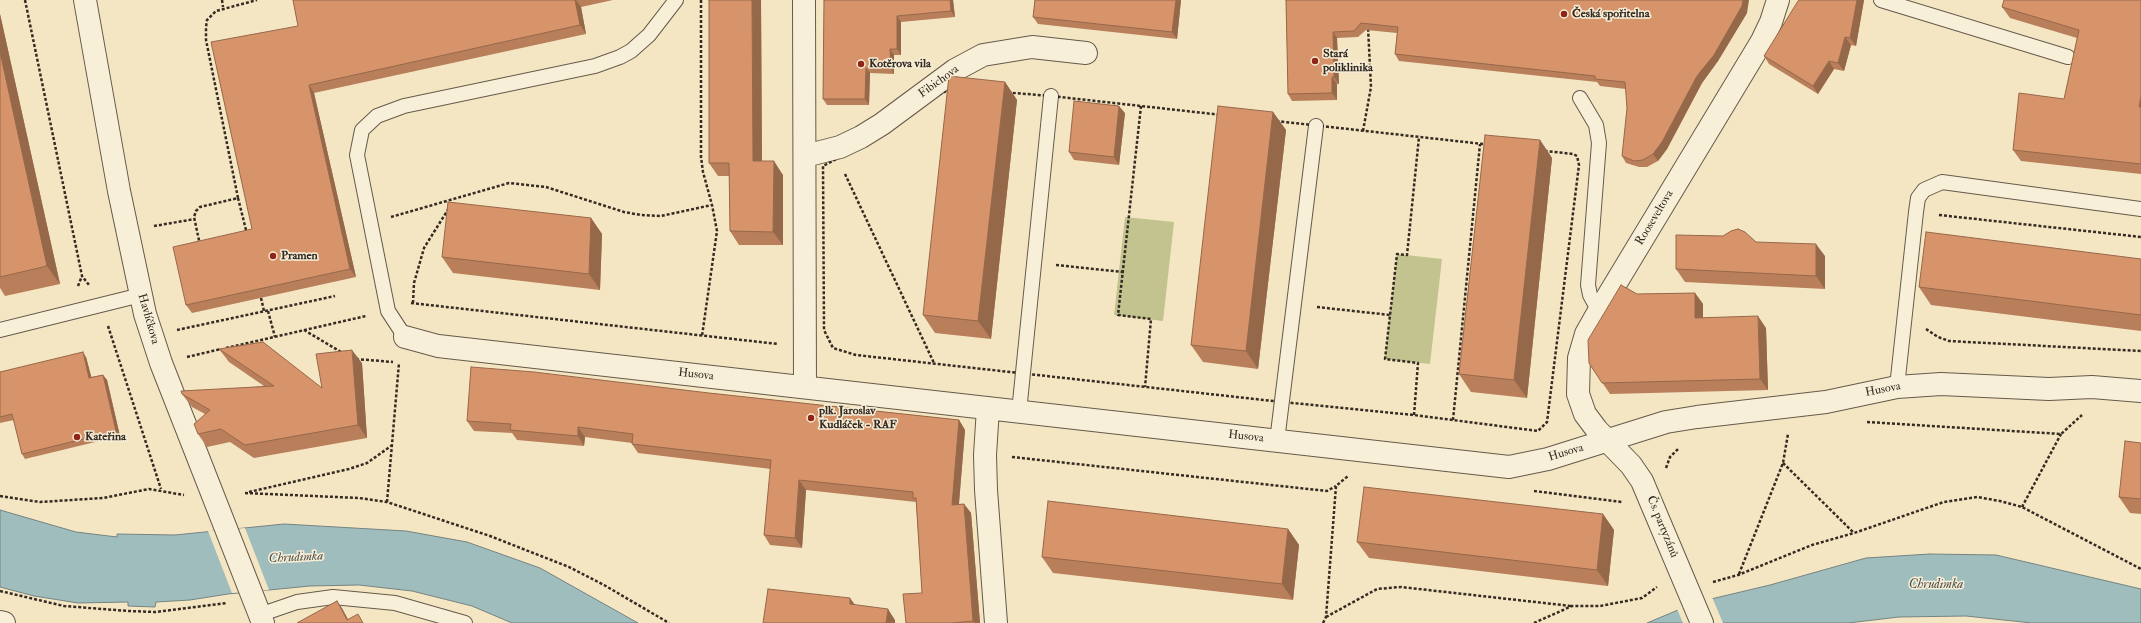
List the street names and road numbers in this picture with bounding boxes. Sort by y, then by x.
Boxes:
street label: Fibichova [916,63,962,101]
street label: Rooseveltova [1633,188,1677,248]
street label: Havlíčkova [134,292,162,346]
street label: Husova [677,366,715,384]
street label: Husova [1864,380,1902,400]
street label: Husova [1227,428,1265,446]
street label: Husova [1547,441,1585,465]
street label: Čs. partyzánů [1643,494,1681,560]

